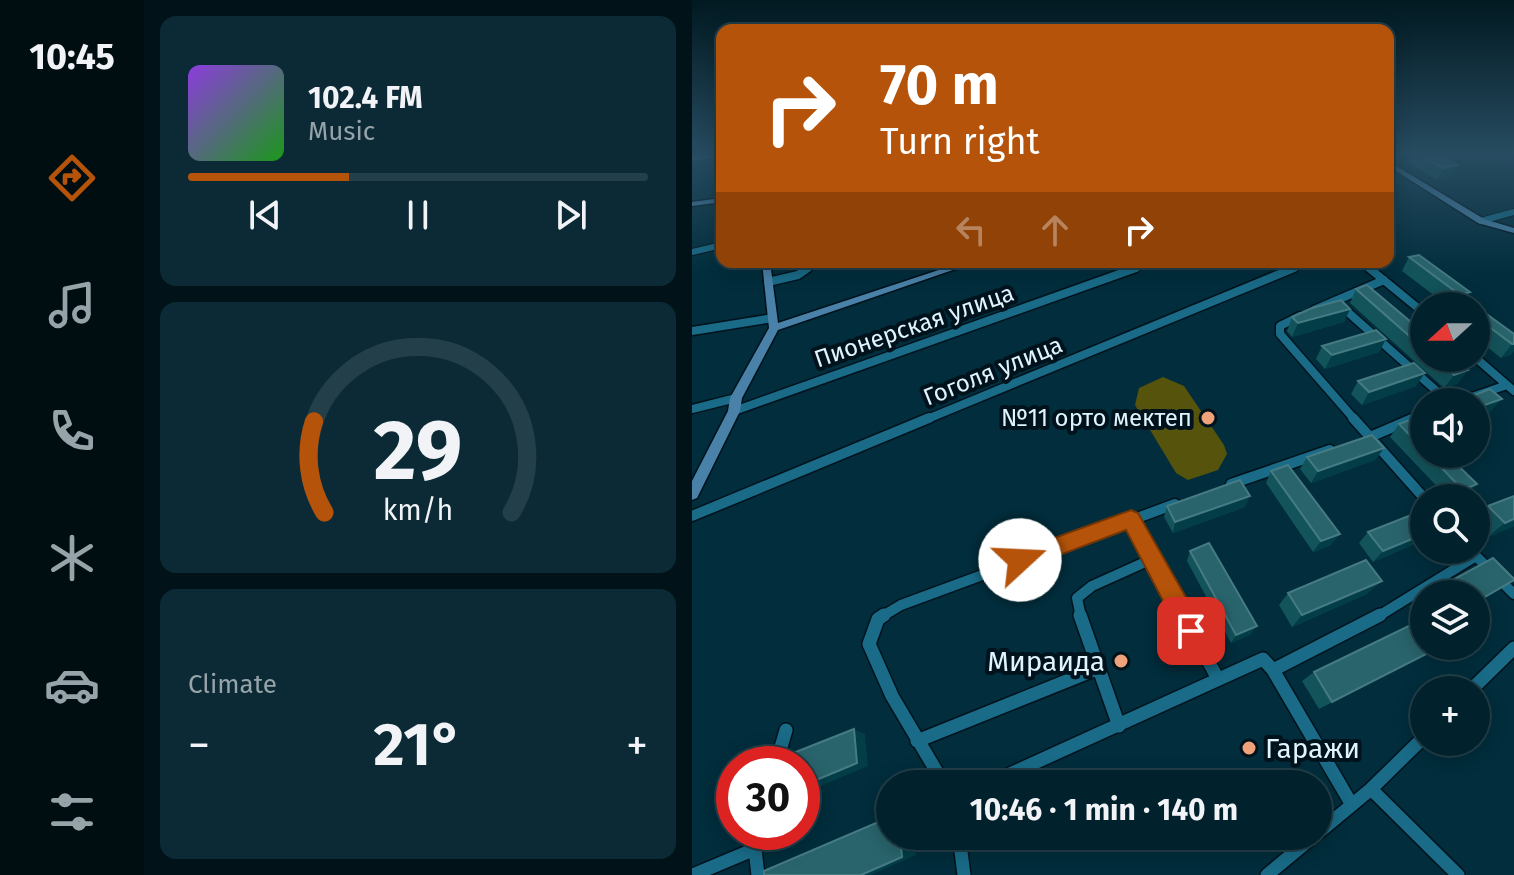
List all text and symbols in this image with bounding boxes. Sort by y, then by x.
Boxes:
text: 10:45 [29,35,115,79]
text: 70 m [880,52,999,119]
icon: right [748,56,852,160]
text: 102.4 FM [308,80,423,116]
text: Music [308,116,375,147]
text: Turn right [880,120,1040,164]
icon: directions [44,150,100,206]
icon: previous [243,193,287,237]
icon: pause [396,193,440,237]
icon: next [549,193,593,237]
icon: left [949,208,993,252]
icon: ahead [1033,208,1077,252]
icon: right [1117,208,1161,252]
icon: music [44,277,100,333]
street label: Пионерская улица [811,279,1017,373]
north arrow [1410,292,1490,372]
map controls [1410,292,1490,756]
street label: Гоголя улица [919,330,1067,412]
button: sound [1410,388,1490,468]
text: 29 [374,401,462,501]
icon: phone [44,403,100,459]
place label: №11 орто мектеп [1001,404,1192,432]
marker: №11 орто мектеп [1199,409,1217,427]
button: search [1410,484,1490,564]
text: km/h [383,494,453,529]
position arrow [978,518,1062,602]
icon: climate [44,530,100,586]
button: layers [1410,580,1490,660]
pin [1157,597,1225,665]
icon: arrive [1169,609,1213,653]
place label: Мираида [987,645,1105,678]
marker: Мираида [1112,652,1130,670]
icon: car [44,657,100,713]
text: Climate [188,669,277,700]
button: + [1410,676,1490,756]
text: 21° [374,709,462,781]
text: − [188,719,210,772]
text: + [626,719,648,772]
place label: Гаражи [1265,732,1360,765]
marker: Гаражи [1240,739,1258,757]
speed limit sign: 30 [716,746,820,850]
icon: filters [44,784,100,840]
text: 10:46 · 1 min · 140 m [970,792,1238,828]

